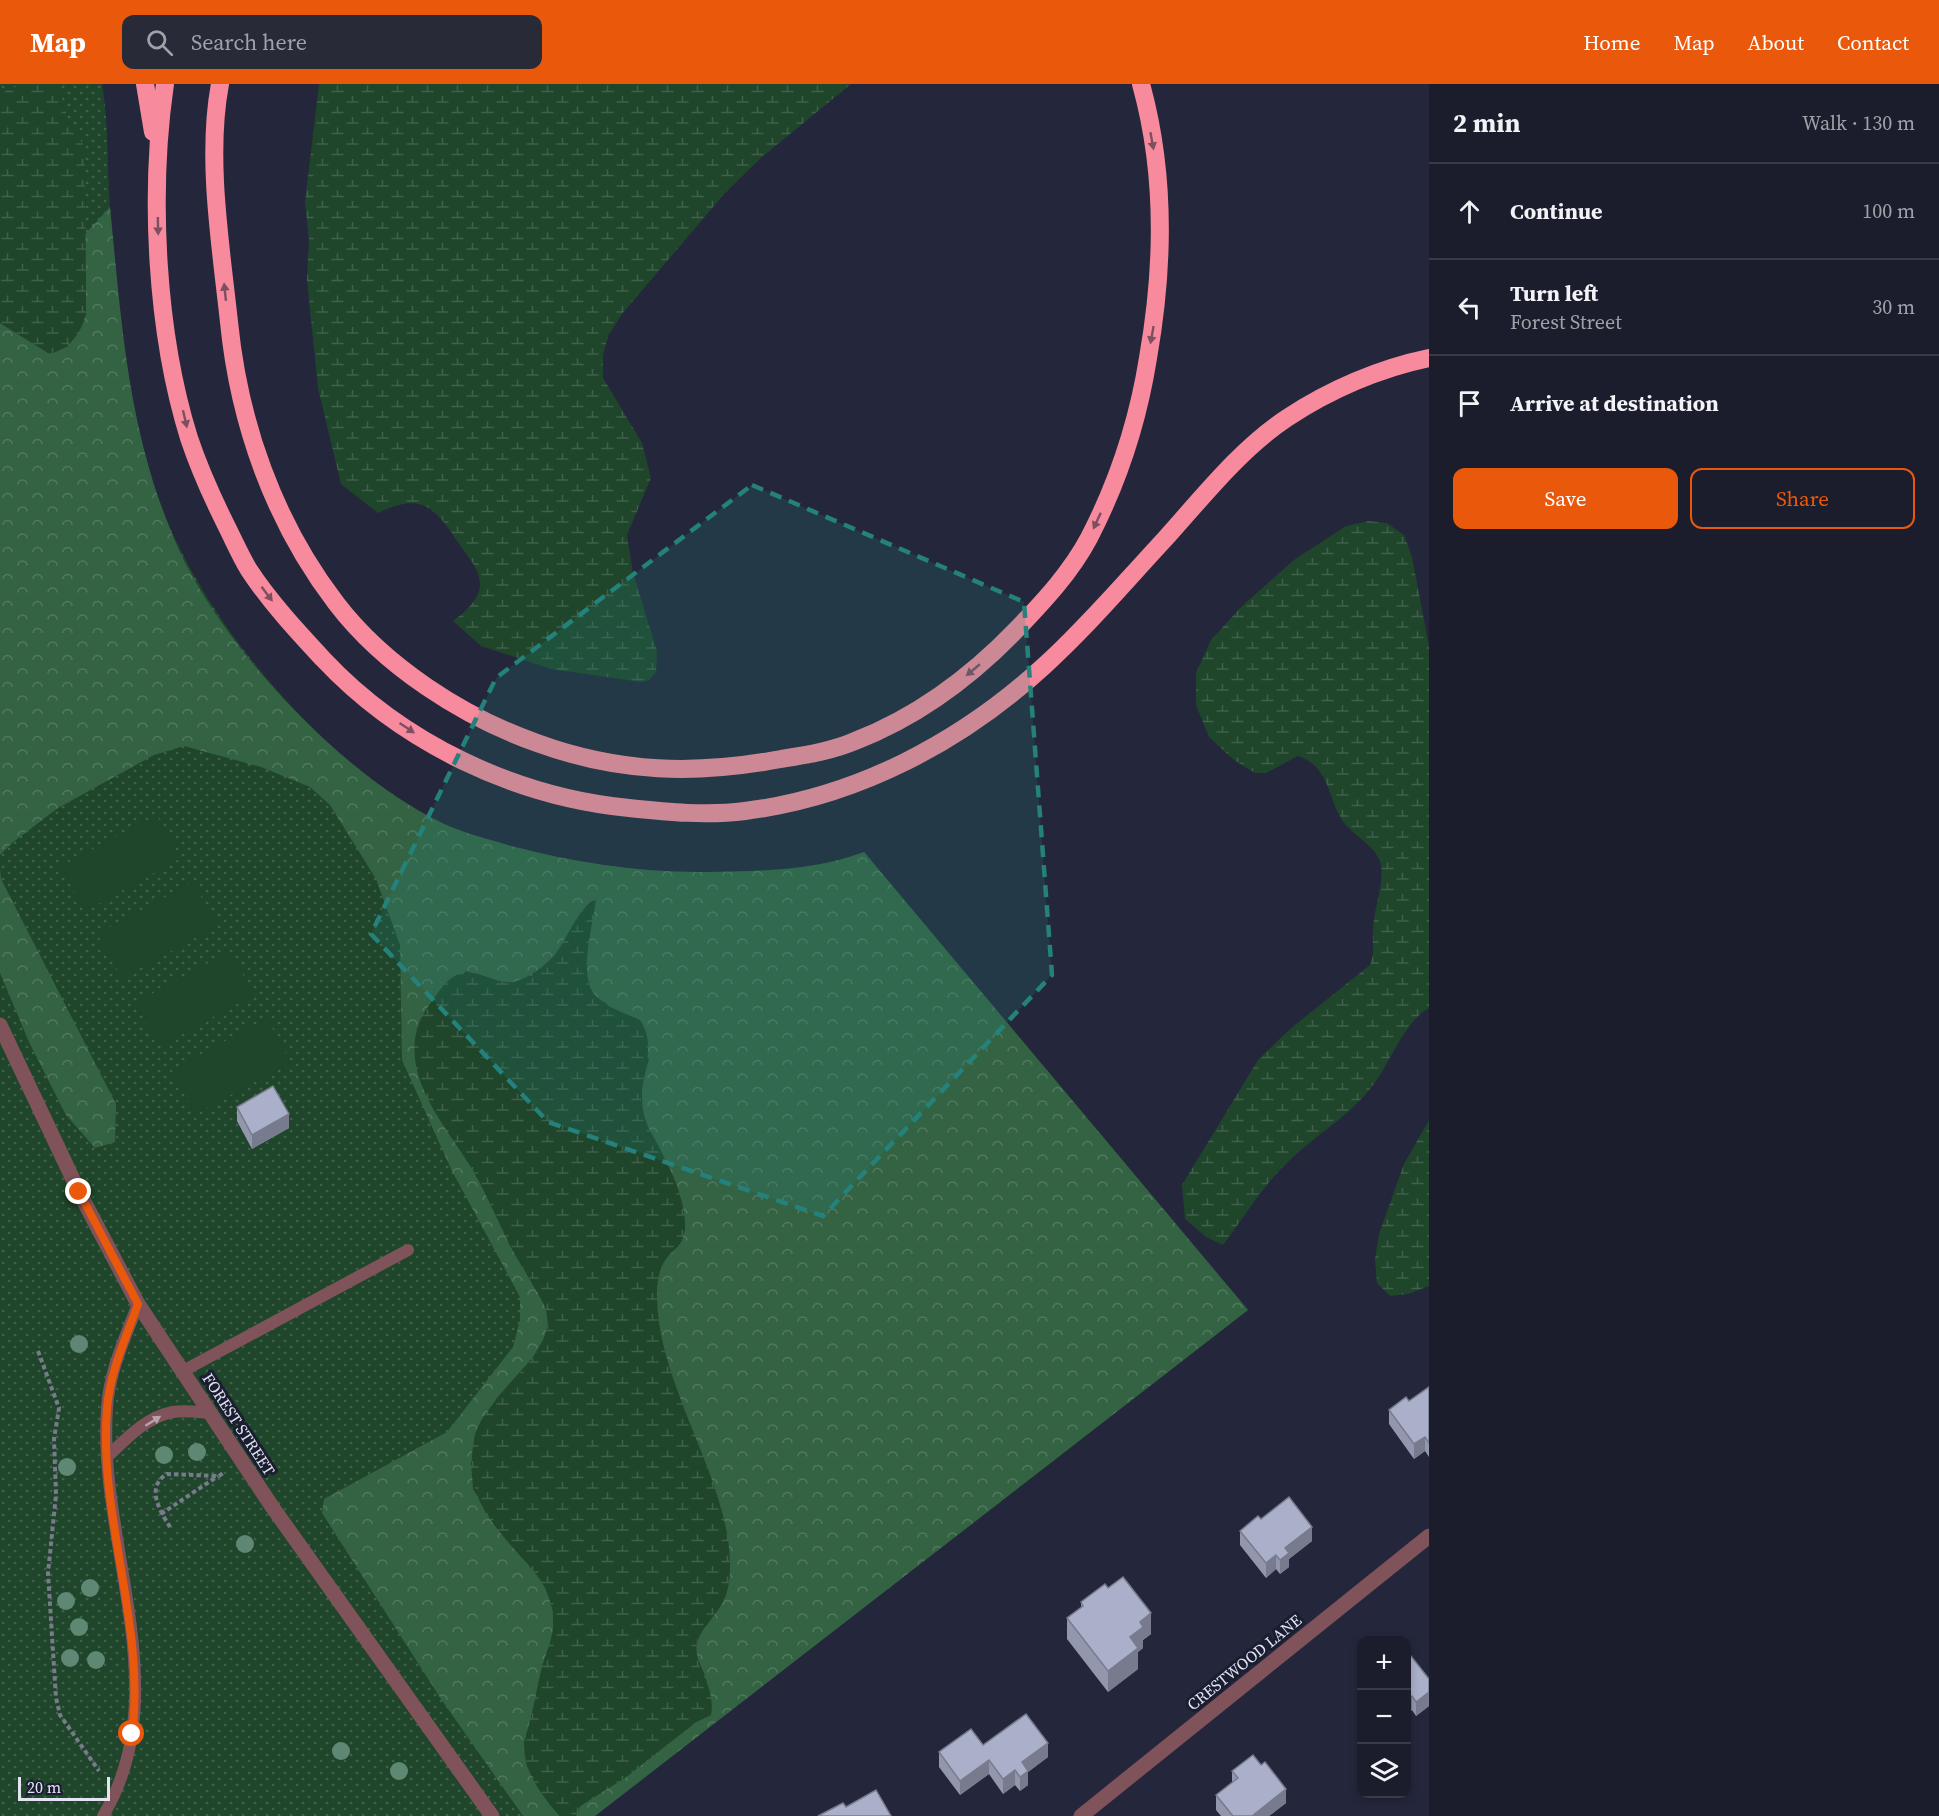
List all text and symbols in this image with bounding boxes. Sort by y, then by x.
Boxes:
search box [122,15,542,69]
text: Map [30,23,86,61]
icon: search [143,26,176,59]
text: Search here [191,27,307,57]
text: Home [1583,28,1641,57]
text: Map [1674,28,1715,57]
text: About [1748,28,1804,57]
text: Contact [1837,28,1909,57]
text: 2 min [1453,105,1520,141]
text: Walk · 130 m [1802,109,1915,137]
one-way arrow [1147,132,1156,151]
icon: ahead [1453,195,1486,228]
text: Continue [1510,196,1603,226]
text: 100 m [1862,197,1915,225]
one-way arrow [153,217,163,236]
text: Turn left [1510,278,1598,308]
one-way arrow [221,283,230,302]
icon: left [1453,291,1486,324]
text: 30 m [1872,293,1915,321]
text: Forest Street [1510,308,1622,336]
one-way arrow [1148,326,1157,345]
icon: arrive [1453,387,1486,420]
text: Arrive at destination [1510,388,1719,418]
one-way arrow [180,410,190,428]
button: Save [1453,468,1678,529]
button: Share [1690,468,1915,529]
one-way arrow [1091,512,1101,530]
one-way arrow [261,586,274,602]
one-way arrow [965,663,981,676]
one-way arrow [399,722,415,733]
route end [65,1178,91,1204]
street label: FOREST STREET [198,1368,281,1480]
one-way arrow [144,1415,161,1426]
street label: CRESTWOOD LANE [1182,1609,1306,1715]
map controls [1357,1636,1411,1798]
button: + [1357,1636,1411,1690]
button: − [1357,1690,1411,1744]
route start [118,1720,144,1746]
button: layers [1357,1744,1411,1798]
scale bar [18,1774,110,1802]
text: 20 m [27,1776,61,1798]

